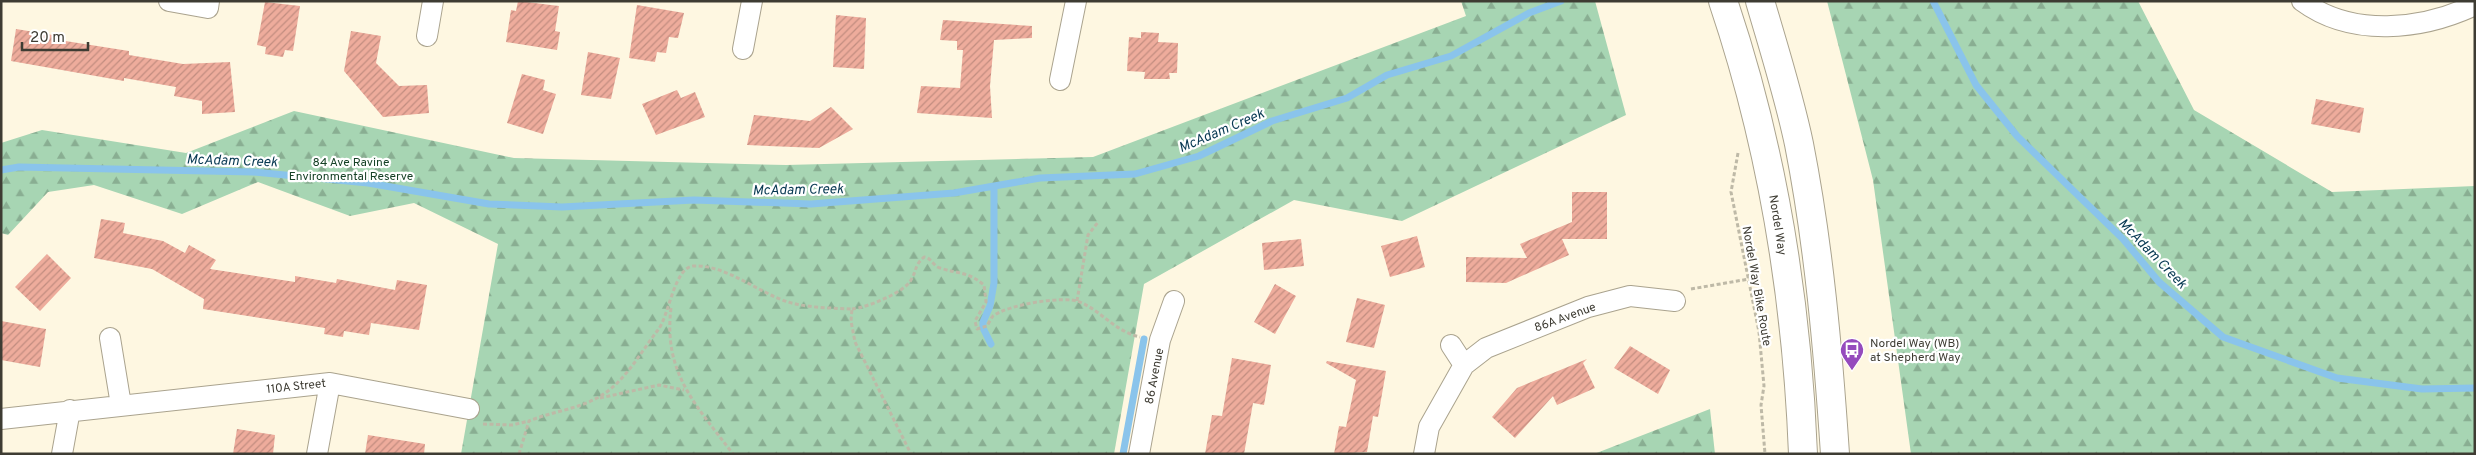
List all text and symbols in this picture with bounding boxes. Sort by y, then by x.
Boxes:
scale bar [22,20,89,52]
text: 20 m [30,29,65,48]
water label: McAdam Creek [1176,105,1268,157]
water label: McAdam Creek [186,151,279,172]
park label: 84 Ave Ravine Environmental Reserve [289,155,413,185]
water label: McAdam Creek [752,181,845,200]
street label: Nordel Way [1764,194,1790,256]
water label: McAdam Creek [2114,215,2190,293]
street label: Nordel Way Bike Route [1738,225,1774,348]
street label: 86A Avenue [1532,299,1598,336]
place label: Nordel Way (WB) at Shepherd Way [1870,336,1961,366]
bus stop icon: Nordel Way (WB) at Shepherd Way [1839,337,1865,371]
street label: 86 Avenue [1142,347,1168,406]
street label: 110A Street [266,376,327,398]

